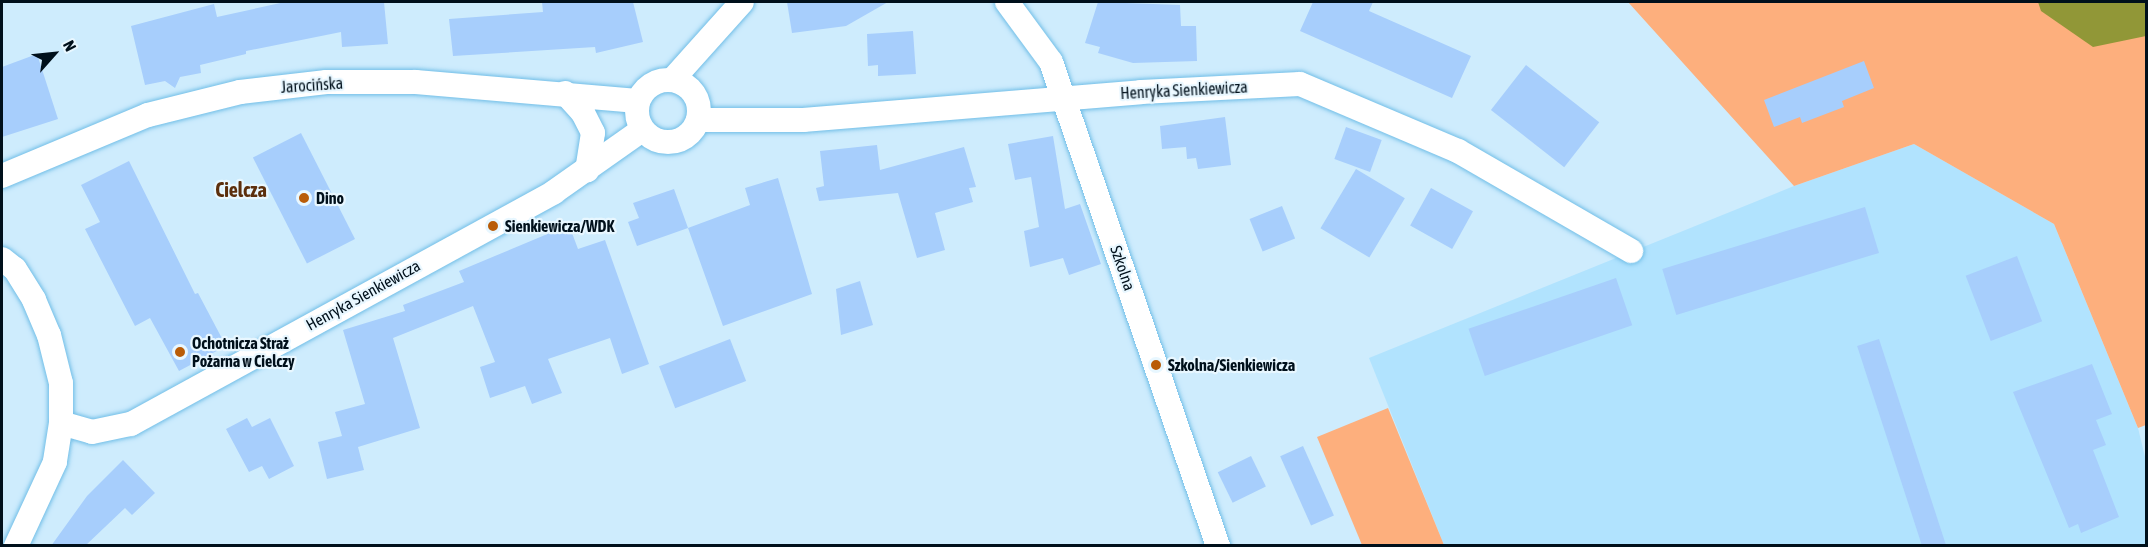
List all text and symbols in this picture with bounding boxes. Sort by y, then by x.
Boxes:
north arrow [24,24,84,84]
text: N [60,38,80,54]
street label: Jarocińska [280,73,344,97]
street label: Henryka Sienkiewicza [1120,77,1248,103]
district label: Cielcza [215,177,267,201]
place label: Dino [316,188,344,208]
marker: Dino [297,191,311,205]
place label: Sienkiewicza/WDK [505,216,614,236]
marker: Sienkiewicza/WDK [486,219,500,233]
street label: Szkolna [1106,243,1140,293]
street label: Henryka Sienkiewicza [303,256,423,334]
place label: Ochotnicza Straż Pożarna w Cielczy [192,333,295,371]
marker: Ochotnicza Straż Pożarna w Cielczy [173,345,187,359]
place label: Szkolna/Sienkiewicza [1168,355,1295,375]
marker: Szkolna/Sienkiewicza [1149,358,1163,372]

